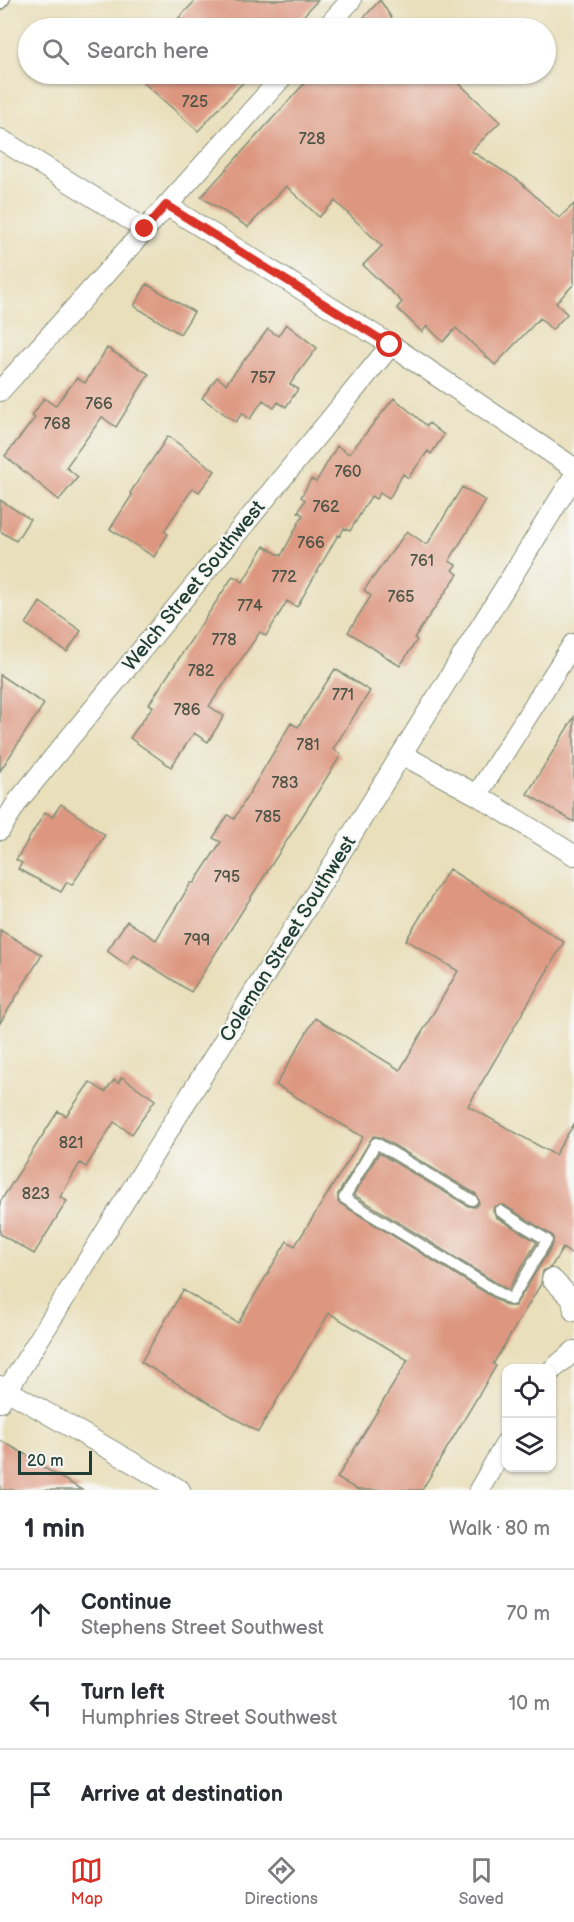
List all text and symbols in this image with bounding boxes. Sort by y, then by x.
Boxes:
search box [18,18,556,84]
icon: search [39,35,72,68]
text: Search here [87,38,209,65]
house number: 725 [182,93,208,112]
house number: 728 [299,130,325,149]
route end [131,215,157,241]
route start [376,331,402,357]
house number: 757 [251,369,276,388]
house number: 766 [85,395,113,414]
house number: 768 [44,415,70,434]
house number: 760 [334,463,362,482]
street label: Welch Street Southwest [118,496,270,676]
house number: 762 [312,498,340,517]
house number: 766 [297,534,325,553]
house number: 761 [410,552,434,571]
house number: 772 [271,568,297,587]
house number: 765 [388,588,414,607]
house number: 774 [237,597,263,616]
house number: 778 [211,631,237,650]
house number: 782 [188,662,215,681]
house number: 771 [332,686,354,705]
house number: 786 [174,701,201,720]
house number: 781 [296,736,320,755]
house number: 783 [271,774,299,793]
house number: 785 [255,808,281,827]
street label: Coleman Street Southwest [215,832,361,1046]
house number: 795 [214,868,240,887]
house number: 799 [184,931,210,950]
house number: 821 [59,1134,83,1153]
house number: 823 [22,1185,50,1204]
map controls [502,1364,556,1472]
button: locate [502,1364,556,1418]
button: layers [502,1418,556,1472]
scale bar [18,1448,92,1476]
text: 20 m [27,1452,63,1471]
text: 1 min [24,1514,85,1545]
text: Walk · 80 m [449,1517,550,1541]
text: Continue [81,1589,171,1616]
icon: ahead [24,1598,57,1631]
text: 70 m [506,1602,550,1626]
text: Stephens Street Southwest [81,1616,324,1640]
text: Turn left [81,1679,165,1706]
icon: left [24,1688,57,1721]
text: 10 m [509,1692,550,1716]
text: Humphries Street Southwest [81,1706,337,1730]
icon: arrive [24,1778,57,1811]
text: Arrive at destination [81,1781,283,1808]
tab: Map [70,1854,103,1909]
tab: Directions [244,1854,318,1909]
tab: Saved [459,1854,504,1909]

